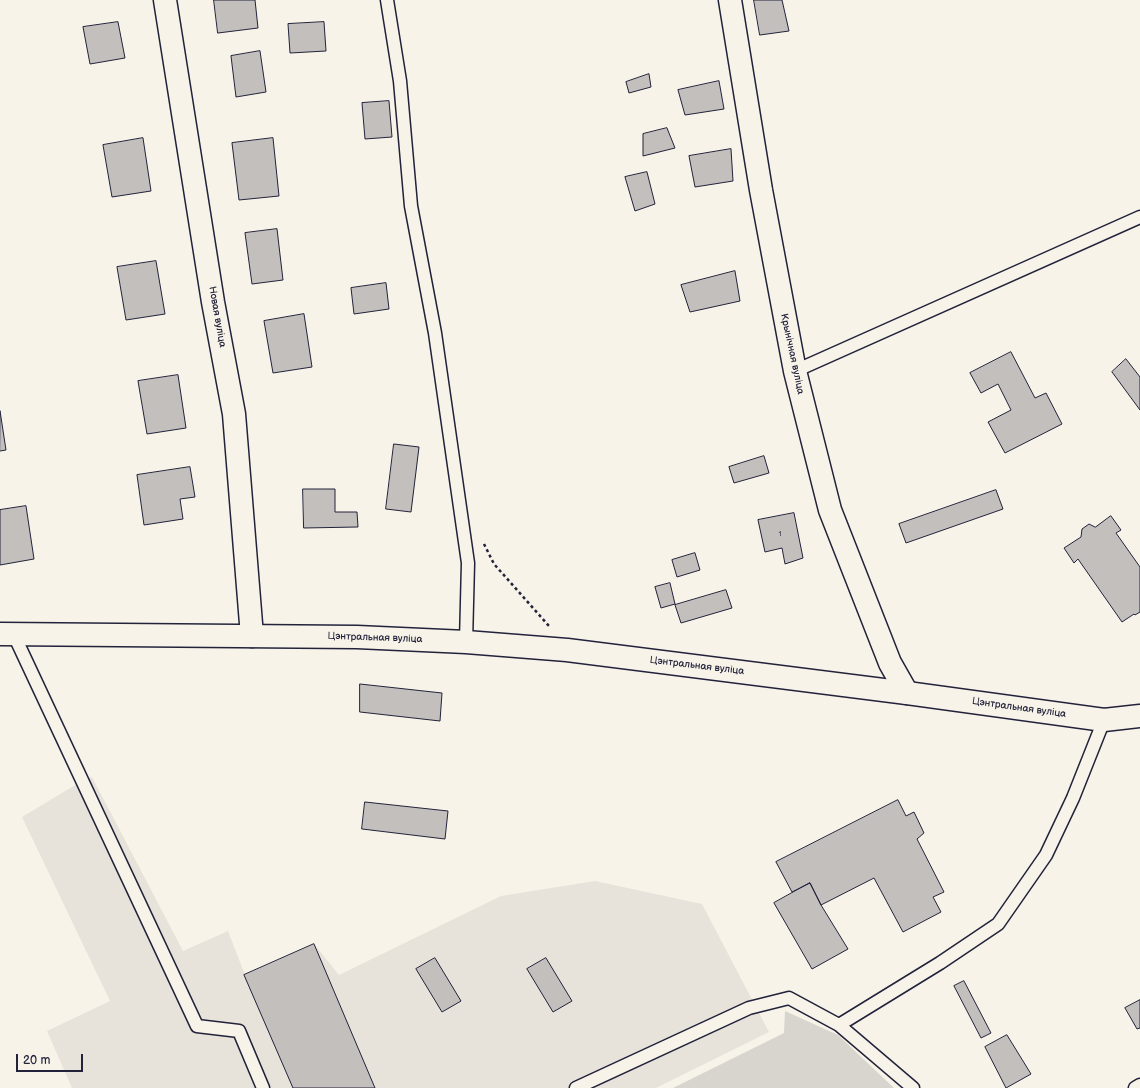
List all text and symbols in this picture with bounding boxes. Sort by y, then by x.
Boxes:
street label: Новая вуліца [206,286,228,348]
street label: Крынічная вуліца [778,313,806,395]
house number: 1 [778,529,782,539]
street label: Цэнтральная вуліца [327,630,423,646]
street label: Цэнтральная вуліца [649,654,745,678]
street label: Цэнтральная вуліца [971,695,1067,721]
scale bar [18,1046,85,1072]
text: 20 m [23,1053,50,1068]

